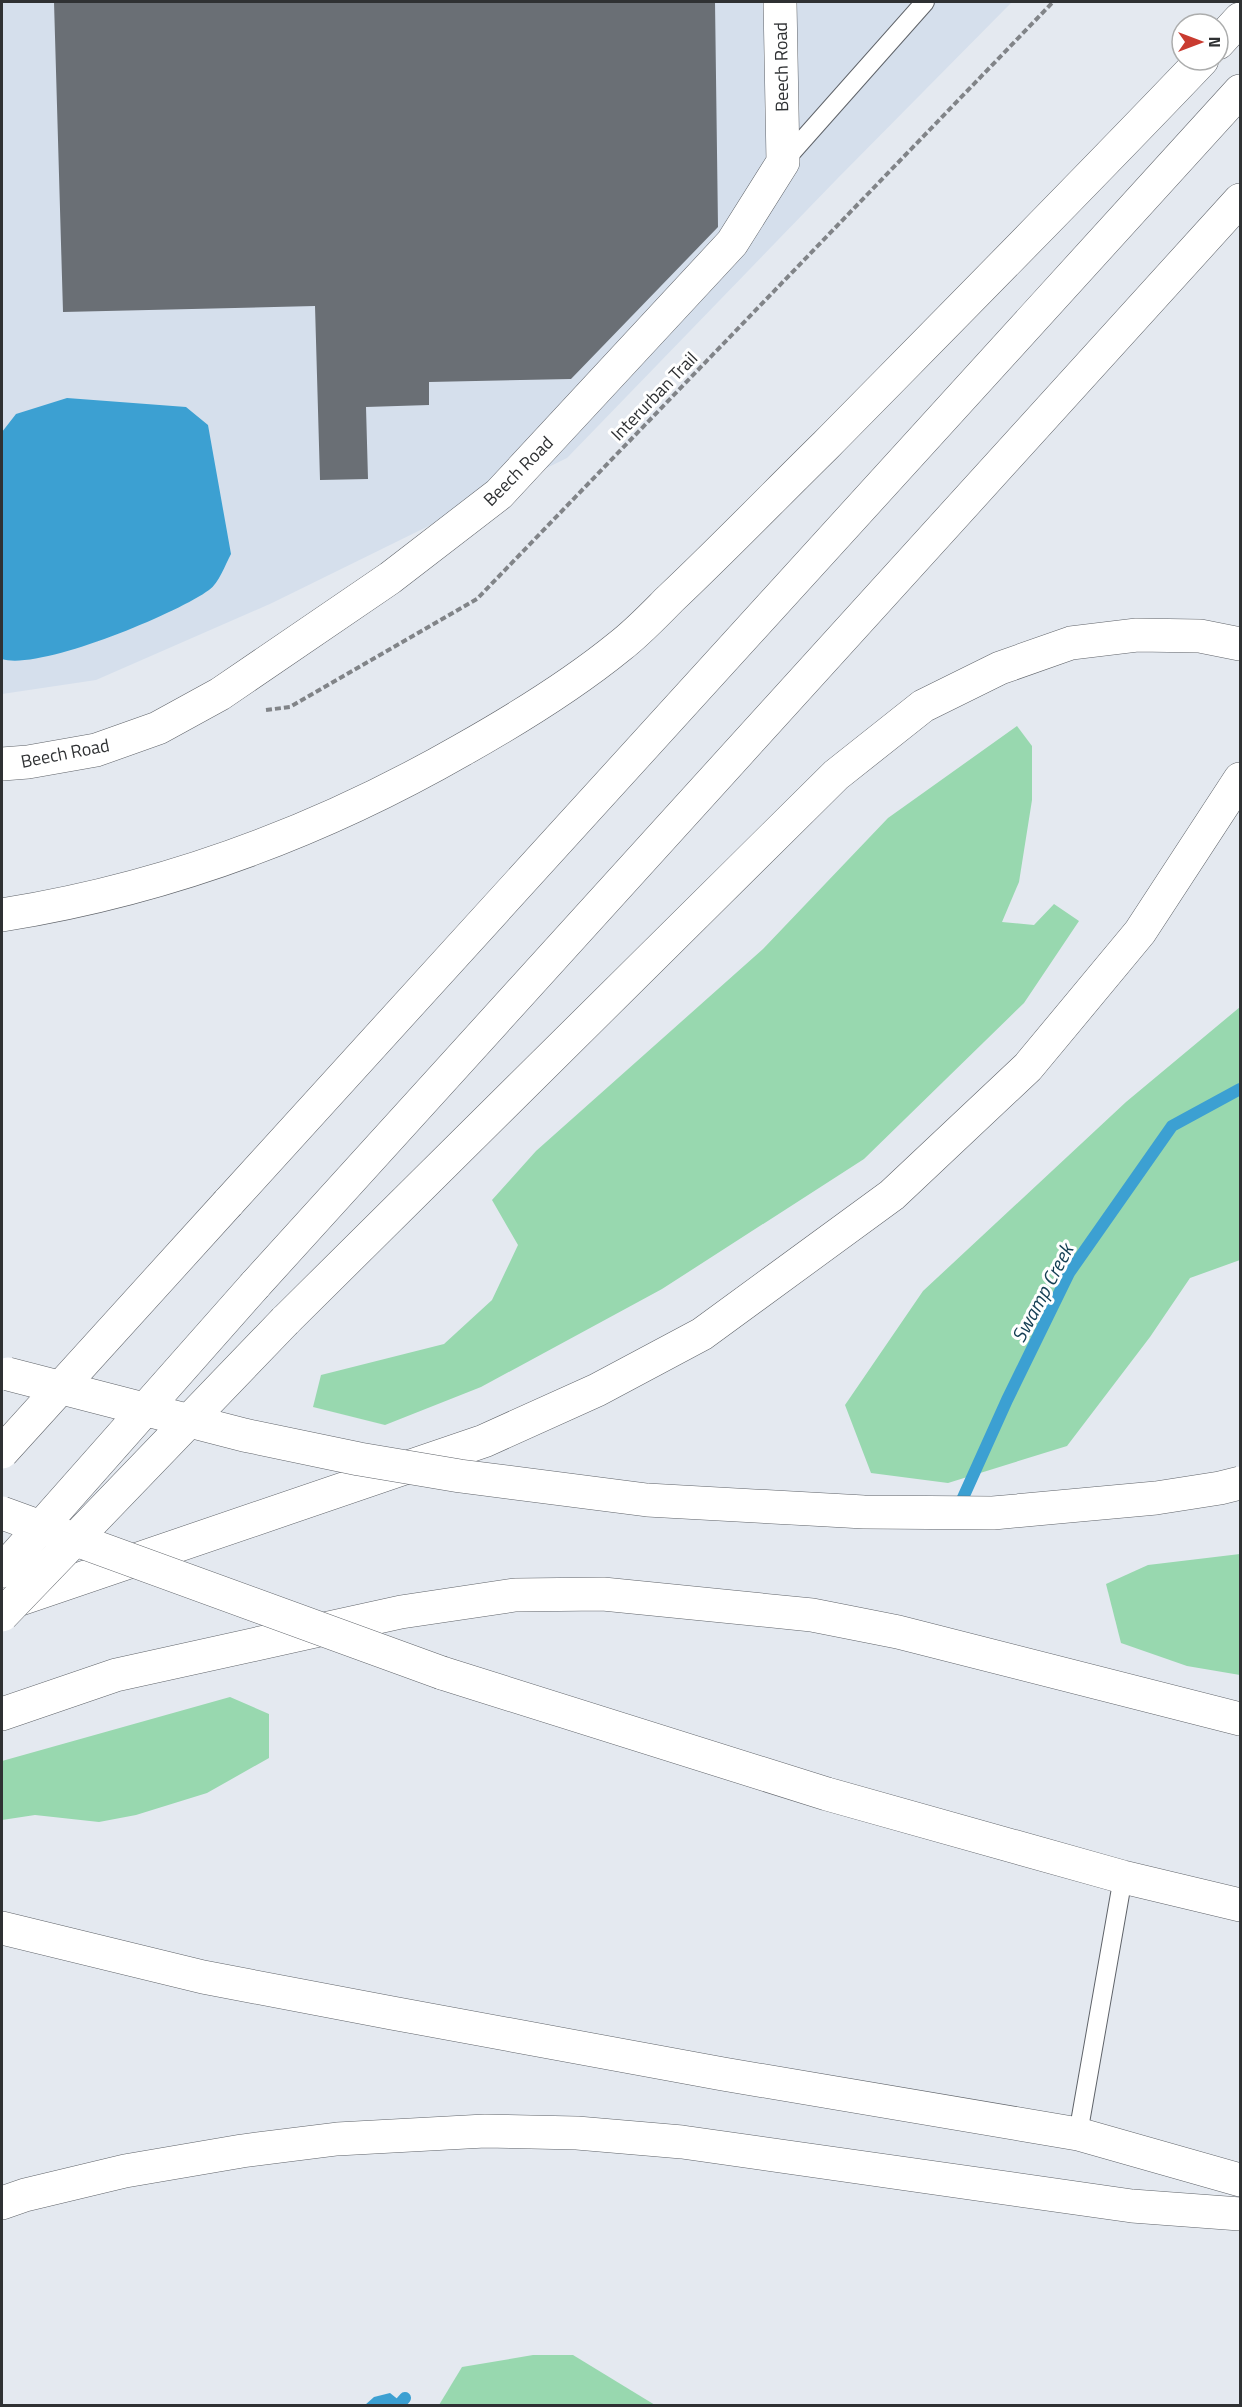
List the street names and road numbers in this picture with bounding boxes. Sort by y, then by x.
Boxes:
street label: Beech Road [767,22,795,112]
street label: Interurban Trail [604,345,704,447]
street label: Beech Road [477,430,559,512]
street label: Beech Road [18,731,112,775]

